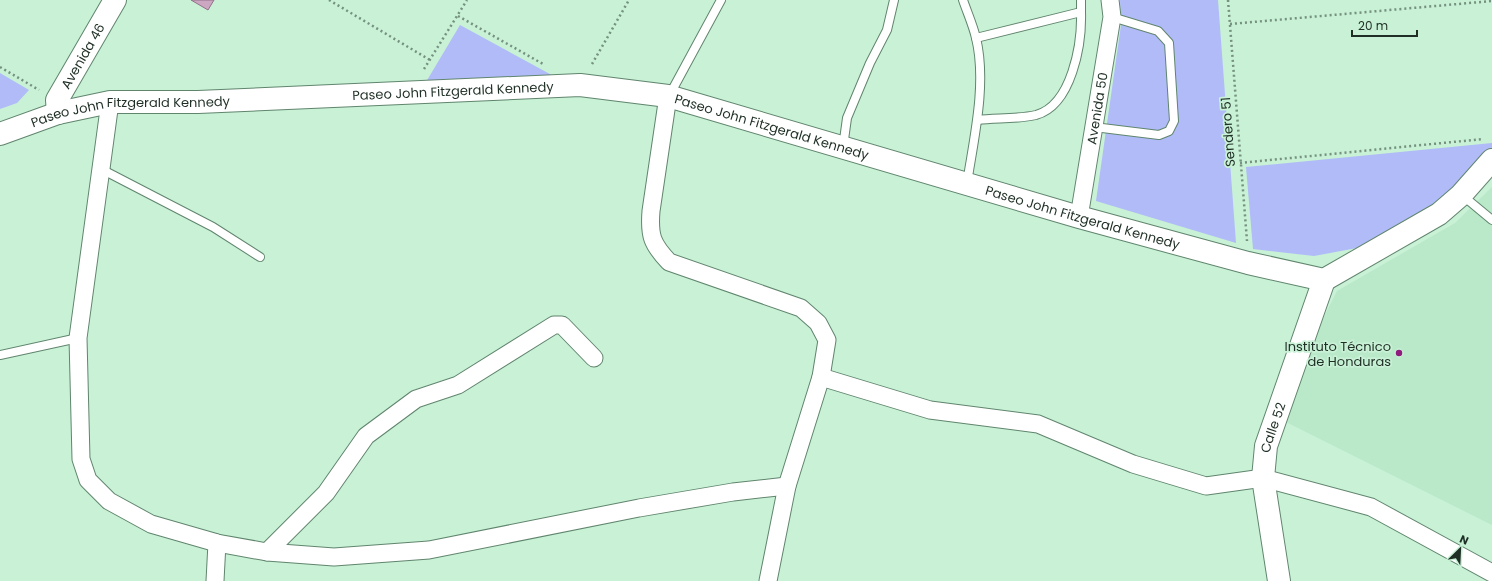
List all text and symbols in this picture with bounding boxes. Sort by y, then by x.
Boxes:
scale bar [1352,12,1417,38]
text: 20 m [1358,17,1388,34]
street label: Avenida 46 [56,19,109,92]
street label: Avenida 50 [1082,71,1112,146]
street label: Paseo John Fitzgerald Kennedy [352,77,555,105]
street label: Paseo John Fitzgerald Kennedy [672,89,872,164]
street label: Paseo John Fitzgerald Kennedy [28,91,231,132]
street label: Sendero 51 [1216,97,1240,167]
street label: Paseo John Fitzgerald Kennedy [983,180,1183,254]
place label: Instituto Técnico de Honduras [1284,337,1391,371]
marker: Instituto Técnico de Honduras [1394,348,1404,358]
street label: Calle 52 [1256,400,1290,453]
north arrow [1440,529,1480,569]
text: N [1457,531,1471,549]

